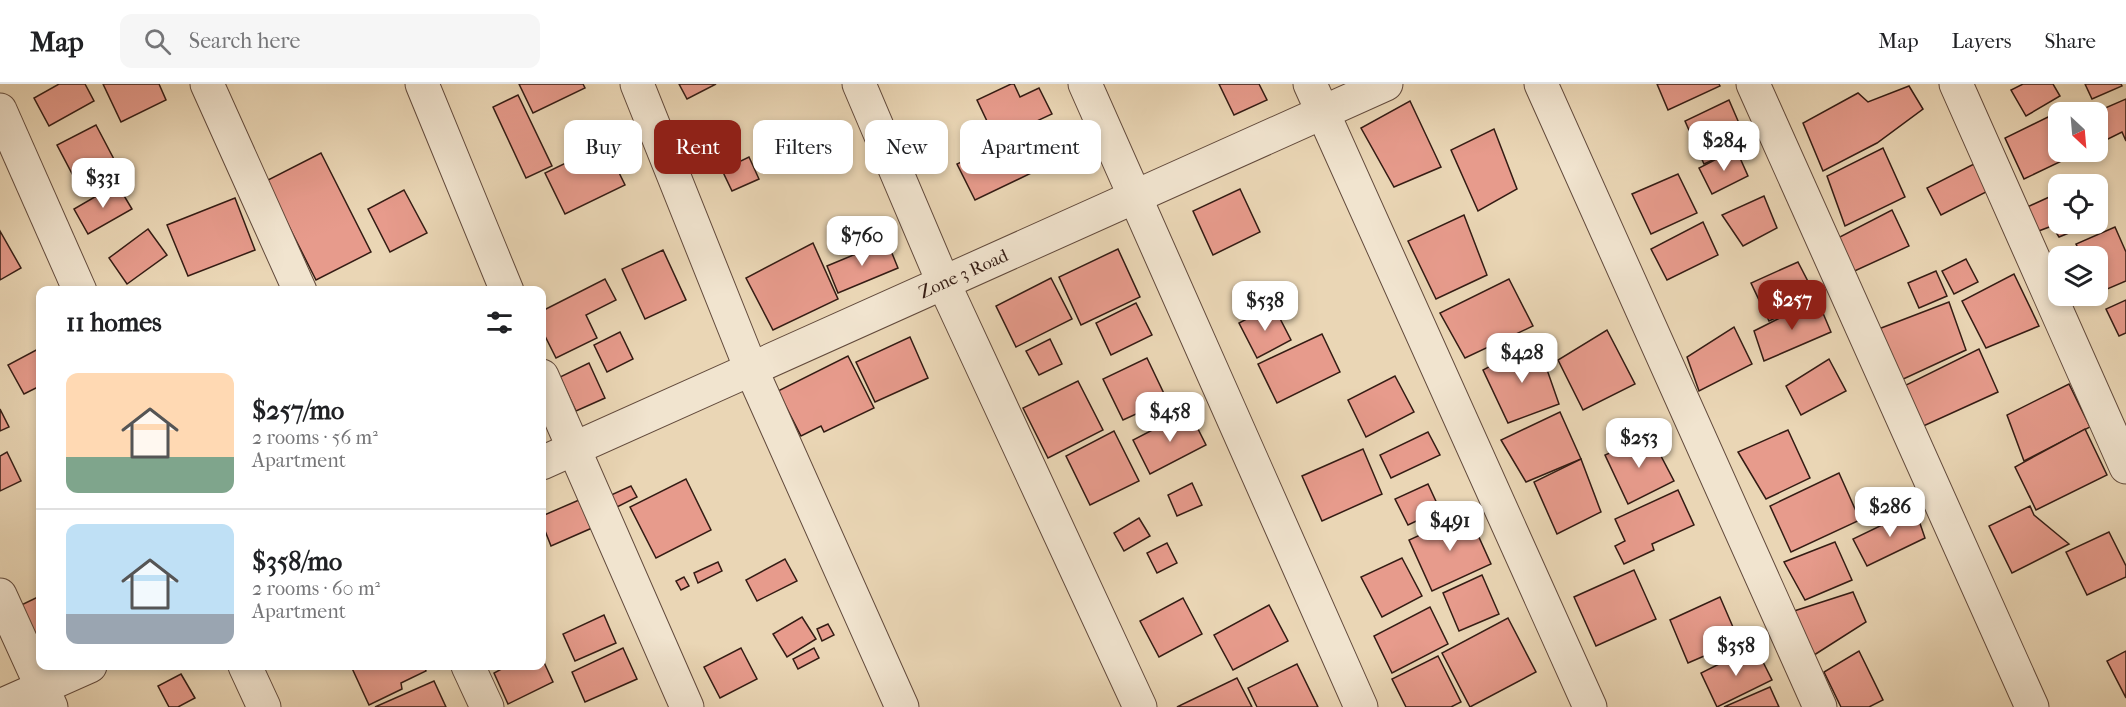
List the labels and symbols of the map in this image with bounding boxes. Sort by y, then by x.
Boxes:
north arrow [2048,102,2108,162]
pin: $284 [1688,121,1760,172]
pin: $331 [67,158,139,209]
pin: $760 [826,216,898,267]
street label: Zone 3 Road [916,245,1012,303]
pin: $257 [1756,280,1828,331]
pin: $538 [1229,281,1301,332]
pin: $428 [1486,333,1558,384]
pin: $458 [1134,392,1206,443]
pin: $253 [1603,418,1675,469]
pin: $286 [1854,487,1926,538]
pin: $491 [1414,501,1486,552]
pin: $358 [1700,626,1772,677]

